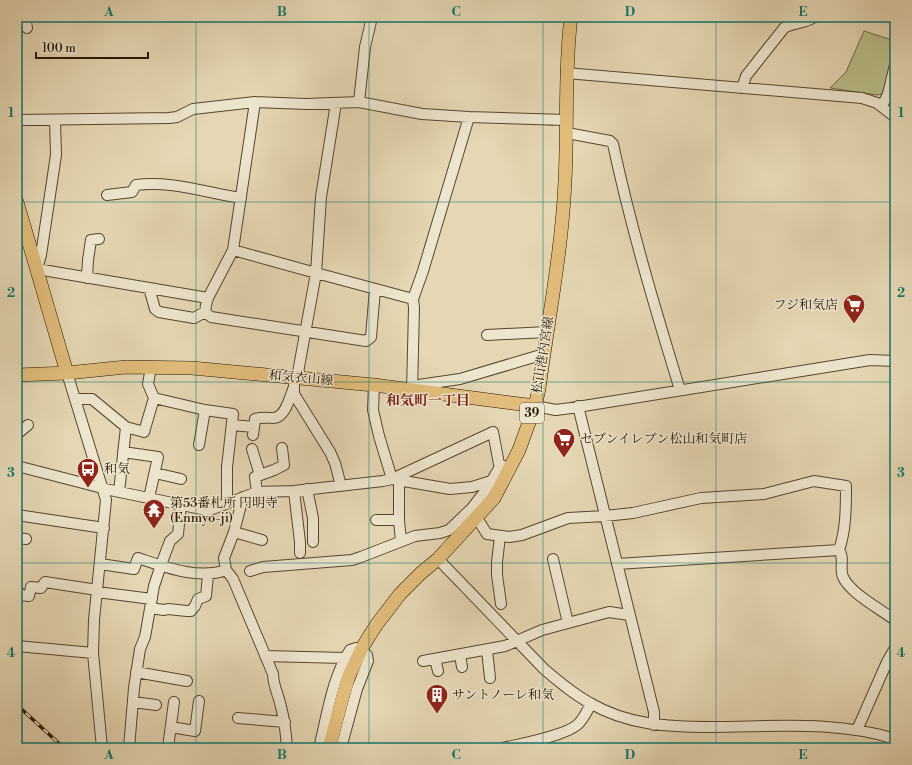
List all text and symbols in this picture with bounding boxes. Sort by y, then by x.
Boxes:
text: A [103,4,114,20]
text: B [277,4,287,20]
text: C [451,4,461,20]
text: D [625,4,635,20]
text: E [798,4,808,20]
scale bar [36,34,148,60]
text: 100 m [42,41,76,56]
text: 1 [8,105,15,121]
text: 1 [898,105,905,121]
text: 2 [7,285,15,301]
text: 2 [897,285,905,301]
supermarket icon: フジ和気店 [841,292,867,325]
place label: フジ和気店 [774,297,838,313]
street label: 松山港内宮線 [529,315,557,395]
street label: 和気衣山線 [268,367,334,389]
district label: 和気町一丁目 [386,392,470,410]
road number: 39 [520,403,544,423]
supermarket icon: セブンイレブン松山和気町店 [551,426,577,459]
place label: セブンイレブン松山和気町店 [580,431,747,447]
bus stop icon: 和気 [75,456,101,489]
place label: 和気 [104,461,130,477]
text: 3 [7,465,15,481]
text: 3 [897,465,905,481]
place label: 第53番札所 円明寺 (Enmyo-ji) [170,495,278,526]
temple icon: 第53番札所 円明寺 (Enmyo-ji) [141,497,167,530]
text: 4 [7,645,16,661]
text: 4 [897,645,906,661]
building icon: サントノーレ和気 [424,682,450,715]
place label: サントノーレ和気 [452,687,554,703]
text: A [103,747,114,763]
text: B [277,747,287,763]
text: C [451,747,461,763]
text: D [625,747,635,763]
text: E [798,747,808,763]

